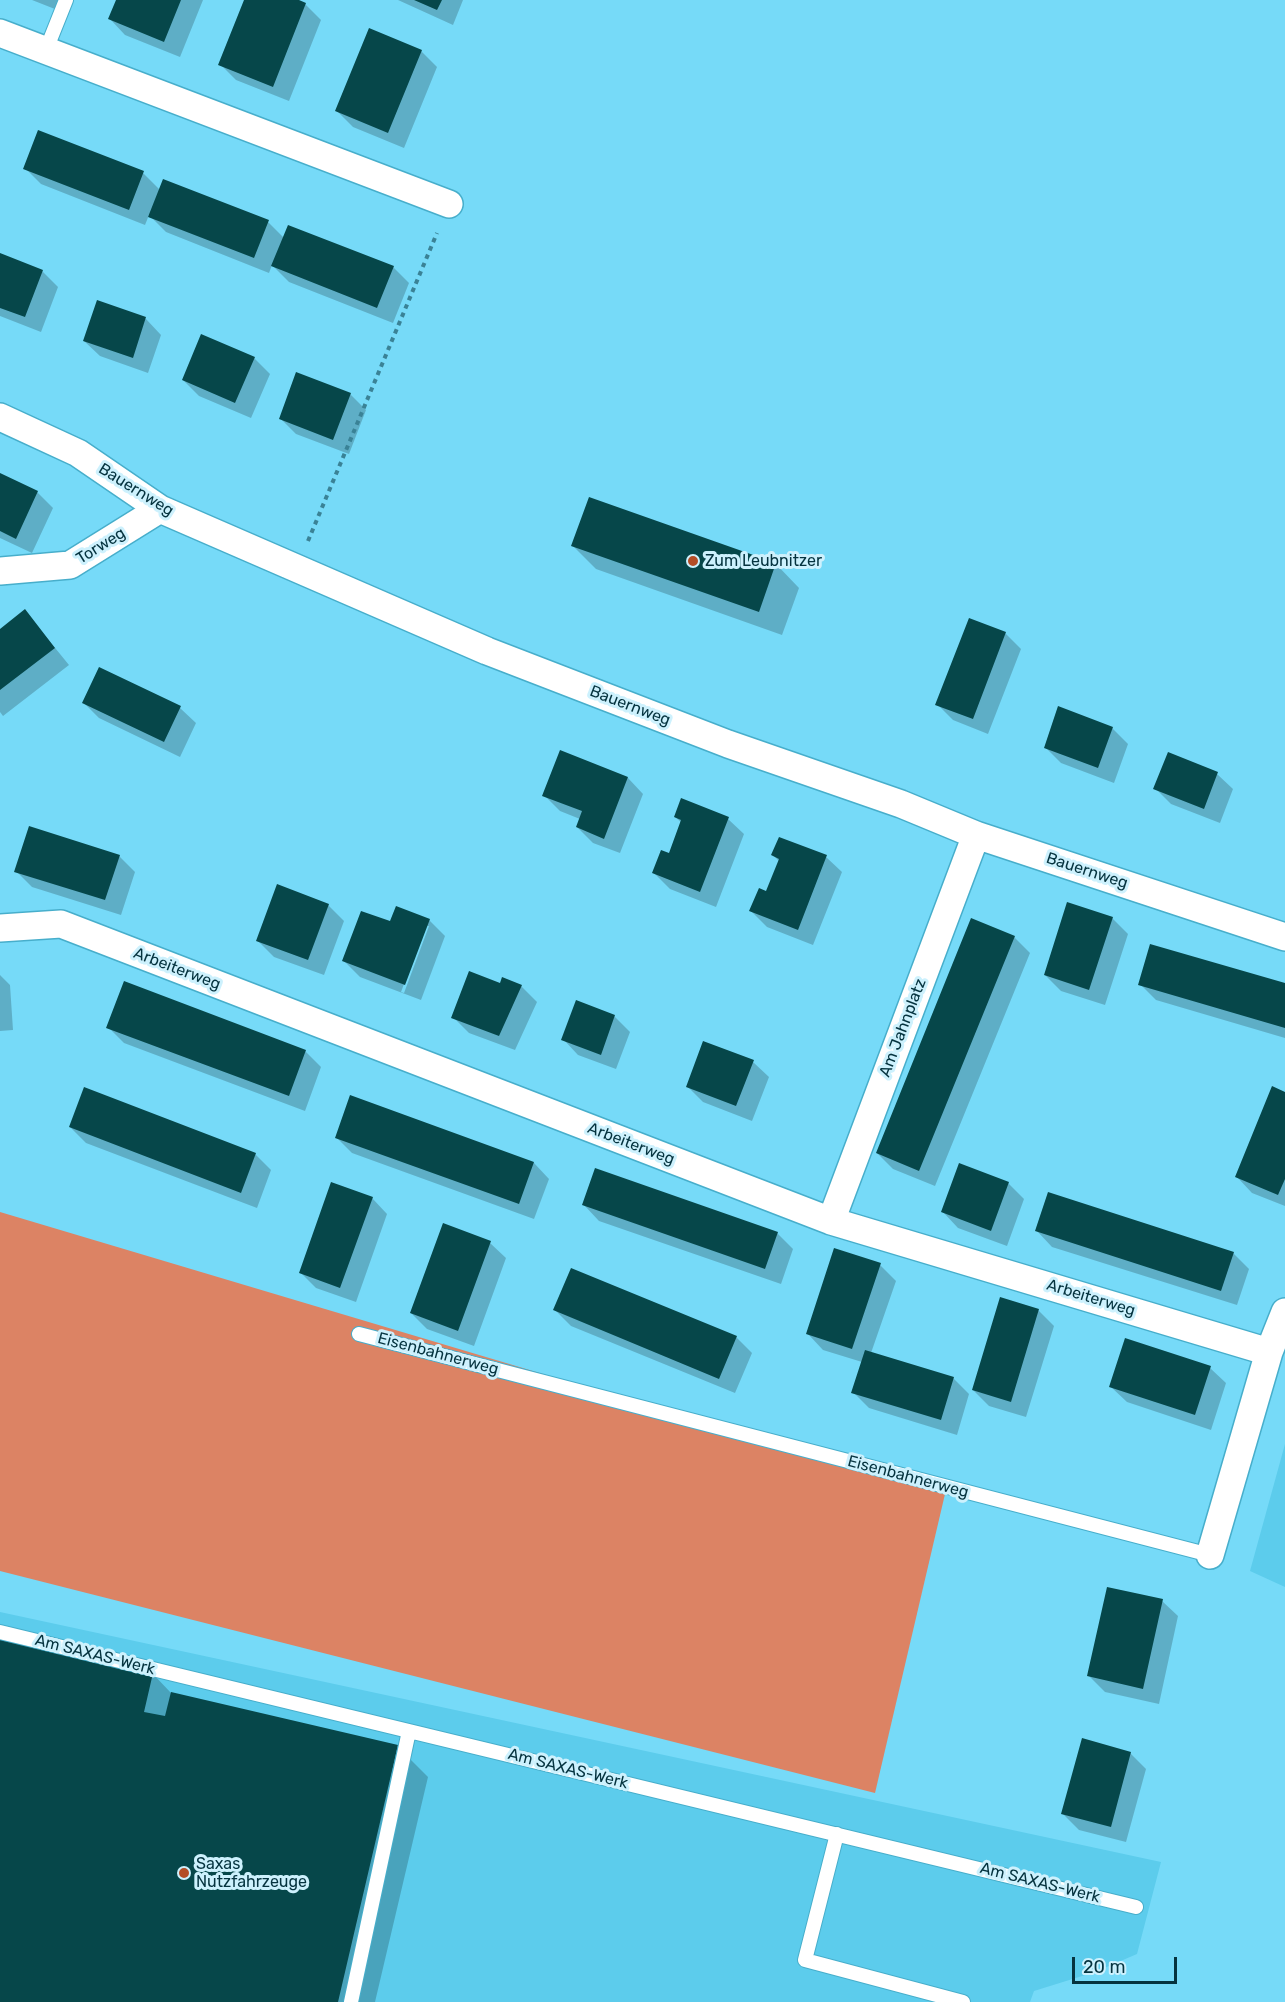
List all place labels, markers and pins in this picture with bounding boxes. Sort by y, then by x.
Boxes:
place label: Zum Leubnitzer [705,551,822,571]
marker: Zum Leubnitzer [686,554,700,568]
place label: Saxas Nutzfahrzeuge [196,1854,307,1892]
marker: Saxas Nutzfahrzeuge [177,1866,191,1880]

